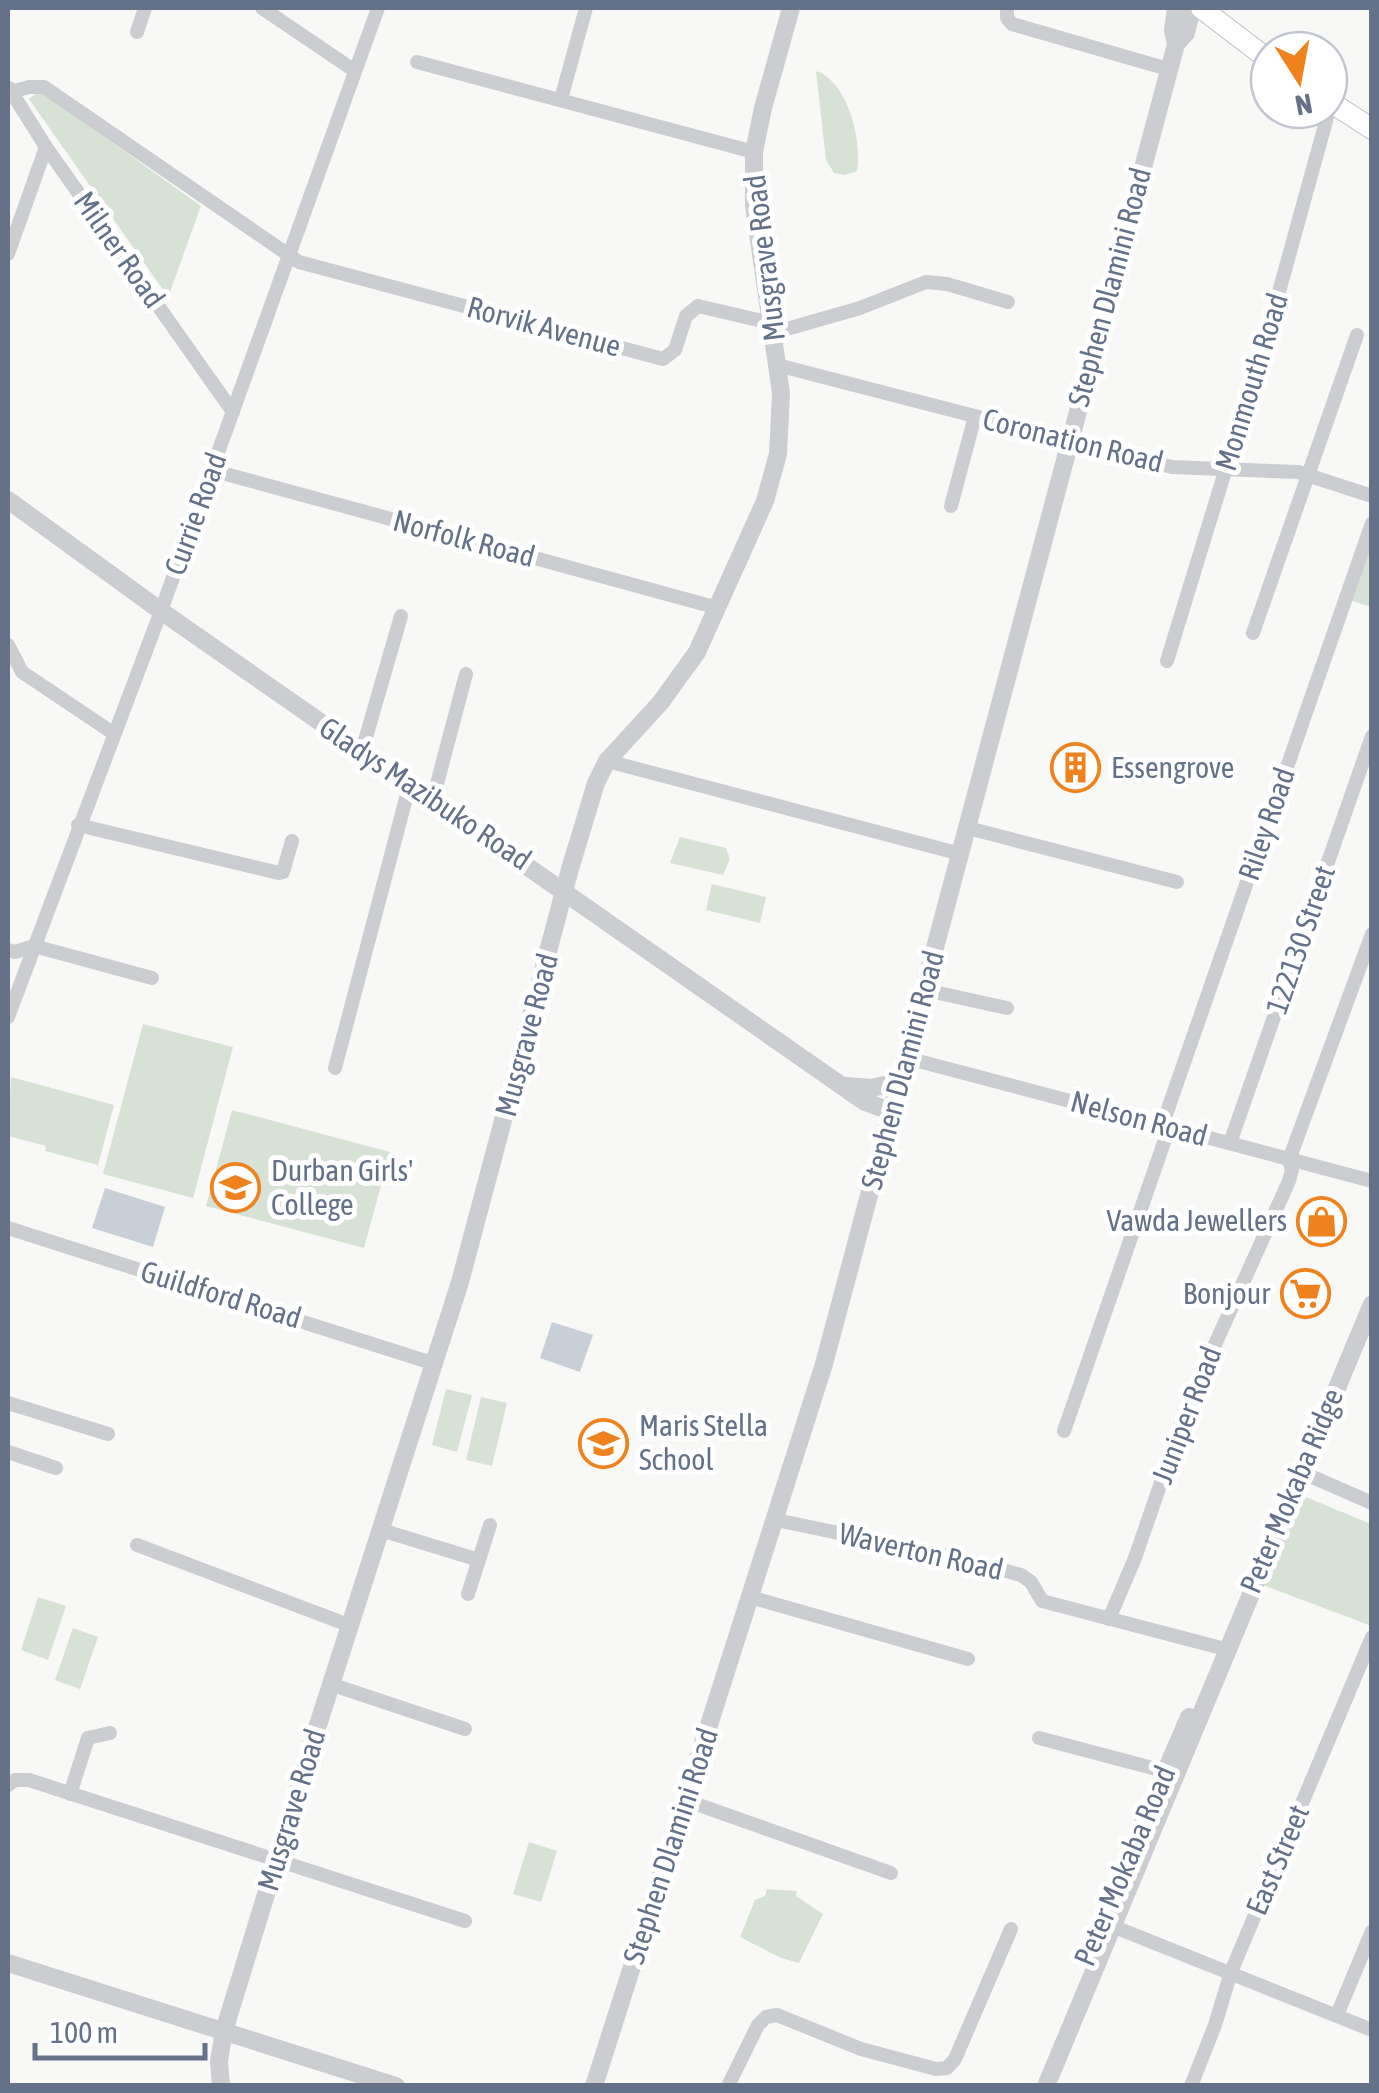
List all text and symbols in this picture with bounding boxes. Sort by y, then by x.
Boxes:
north arrow [1249,30,1349,130]
text: N [1293,87,1315,122]
street label: Stephen Dlamini Road [1061,164,1157,410]
street label: Musgrave Road [737,173,791,343]
street label: Milner Road [68,185,172,314]
street label: Rorvik Avenue [464,289,625,363]
street label: Monmouth Road [1208,289,1294,474]
street label: Coronation Road [980,401,1167,479]
street label: Currie Road [157,448,233,579]
street label: Norfolk Road [390,503,539,573]
street label: Gladys Mazibuko Road [313,710,538,876]
building icon: Essengrove [1050,742,1102,794]
place label: Essengrove [1111,750,1234,784]
street label: Riley Road [1231,763,1301,884]
street label: 122130 Street [1259,861,1341,1018]
street label: Stephen Dlamini Road [854,947,950,1193]
street label: Musgrave Road [488,950,564,1120]
street label: Nelson Road [1067,1084,1211,1153]
place label: Durban Girls' College [271,1153,413,1221]
school or university icon: Durban Girls' College [210,1162,262,1214]
shop icon: Vawda Jewellers [1296,1195,1348,1247]
place label: Vawda Jewellers [1107,1203,1287,1237]
street label: Guildford Road [137,1254,306,1335]
supermarket icon: Bonjour [1279,1268,1331,1320]
place label: Bonjour [1183,1276,1271,1310]
street label: Juniper Road [1144,1342,1228,1488]
street label: Peter Mokaba Ridge [1233,1383,1349,1598]
place label: Maris Stella School [639,1408,768,1476]
school or university icon: Maris Stella School [578,1417,630,1469]
street label: Waverton Road [836,1516,1007,1586]
street label: Stephen Dlamini Road [616,1724,724,1968]
street label: Musgrave Road [250,1725,332,1895]
street label: Peter Mokaba Road [1067,1761,1182,1971]
street label: East Street [1239,1800,1315,1920]
scale bar [35,1998,205,2060]
text: 100 m [50,2015,118,2049]

